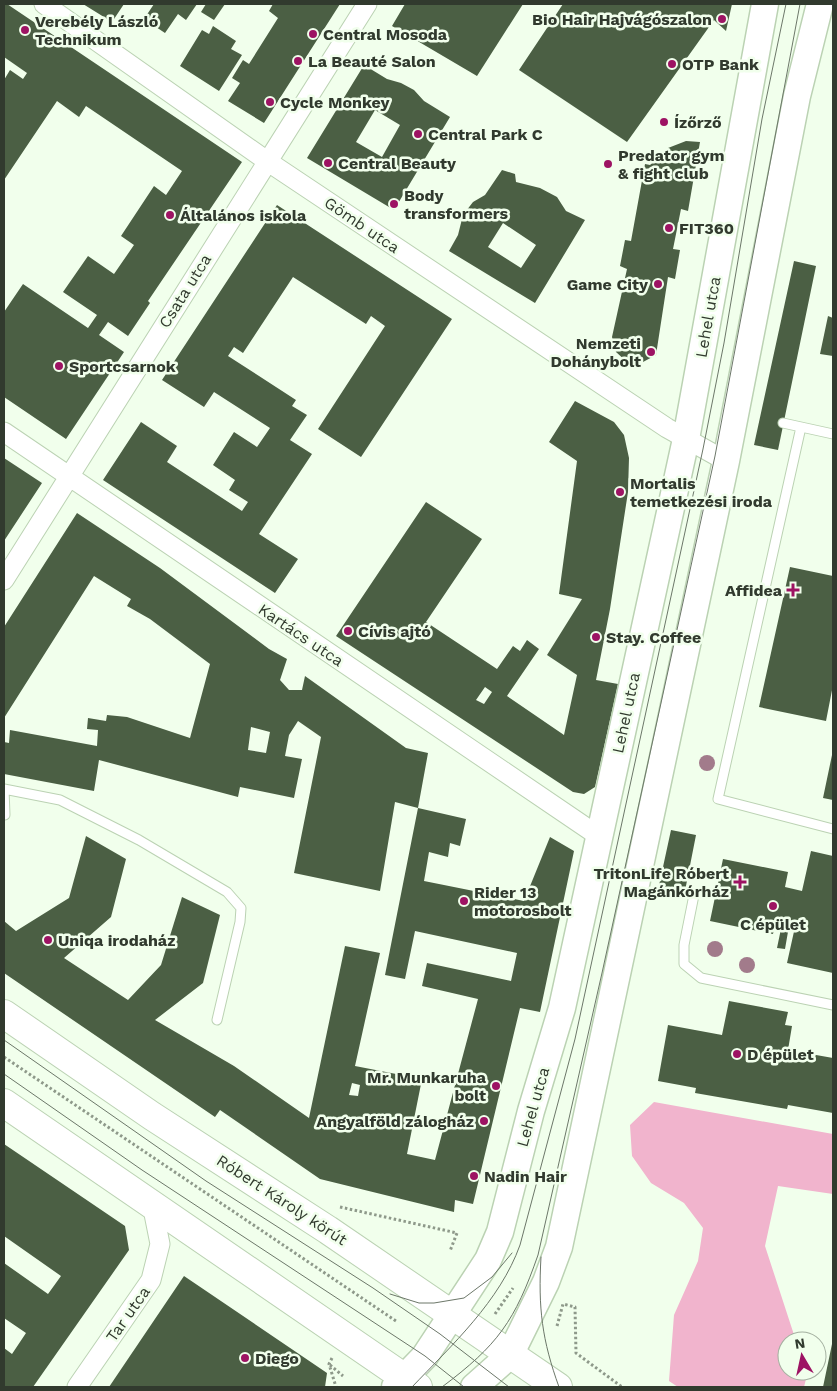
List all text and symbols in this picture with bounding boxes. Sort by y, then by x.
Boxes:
place label: Bio Hair Hajvágószalon [532,10,712,29]
place label: Verebély László Technikum [35,12,159,49]
marker: Bio Hair Hajvágószalon [716,13,728,25]
marker: Verebély László Technikum [19,24,31,36]
place label: Central Mosoda [323,25,448,44]
marker: Central Mosoda [307,28,319,40]
place label: La Beauté Salon [308,52,436,71]
marker: La Beauté Salon [292,55,304,67]
place label: OTP Bank [682,55,759,74]
marker: OTP Bank [666,58,678,70]
place label: Cycle Monkey [280,93,390,112]
marker: Cycle Monkey [264,96,276,108]
place label: Ízőrző [674,113,722,132]
marker: Ízőrző [658,116,670,128]
place label: Central Park C [428,125,543,144]
marker: Central Park C [412,128,424,140]
place label: Predator gym & fight club [618,146,725,183]
place label: Central Beauty [338,154,457,173]
marker: Central Beauty [322,157,334,169]
marker: Predator gym & fight club [602,158,614,170]
place label: Body transformers [404,186,509,223]
street label: Gömb utca [321,193,403,257]
marker: Body transformers [388,198,400,210]
place label: Általános iskola [180,206,307,225]
marker: Általános iskola [164,209,176,221]
place label: FIT360 [679,219,734,238]
marker: FIT360 [663,222,675,234]
street label: Csata utca [155,251,215,331]
place label: Game City [567,275,649,294]
street label: Lehel utca [692,275,724,359]
marker: Game City [652,278,664,290]
place label: Nemzeti Dohánybolt [551,334,641,371]
marker: Nemzeti Dohánybolt [645,346,657,358]
place label: Sportcsarnok [69,357,176,376]
marker: Sportcsarnok [53,360,65,372]
place label: Mortalis temetkezési iroda [630,474,773,511]
marker: Mortalis temetkezési iroda [614,486,626,498]
place label: Affidea [725,581,783,600]
marker: Affidea [786,583,800,597]
street label: Kartács utca [255,600,347,670]
place label: Cívis ajtó [358,622,431,641]
marker: Cívis ajtó [342,625,354,637]
place label: Stay. Coffee [606,628,701,647]
marker: Stay. Coffee [590,631,602,643]
street label: Lehel utca [608,671,644,755]
place label: TritonLife Róbert Magánkórház [593,864,729,901]
marker: TritonLife Róbert Magánkórház [733,875,747,889]
place label: Rider 13 motorosbolt [474,883,572,920]
marker: Rider 13 motorosbolt [458,895,470,907]
marker: C épület [767,900,779,912]
place label: C épület [740,915,806,934]
place label: Uniqa irodaház [58,931,175,950]
marker: Uniqa irodaház [42,934,54,946]
place label: D épület [747,1045,814,1064]
marker: D épület [731,1048,743,1060]
street label: Lehel utca [513,1065,553,1149]
place label: Mr. Munkaruha bolt [367,1068,487,1105]
marker: Mr. Munkaruha bolt [490,1080,502,1092]
place label: Angyalföld zálogház [316,1112,474,1131]
marker: Angyalföld zálogház [478,1115,490,1127]
street label: Róbert Károly körút [213,1151,351,1250]
place label: Nadin Hair [484,1167,567,1186]
marker: Nadin Hair [468,1170,480,1182]
street label: Tar utca [102,1283,154,1345]
north arrow [777,1331,827,1381]
text: N [794,1334,806,1352]
place label: Diego [255,1349,299,1368]
marker: Diego [239,1352,251,1364]

